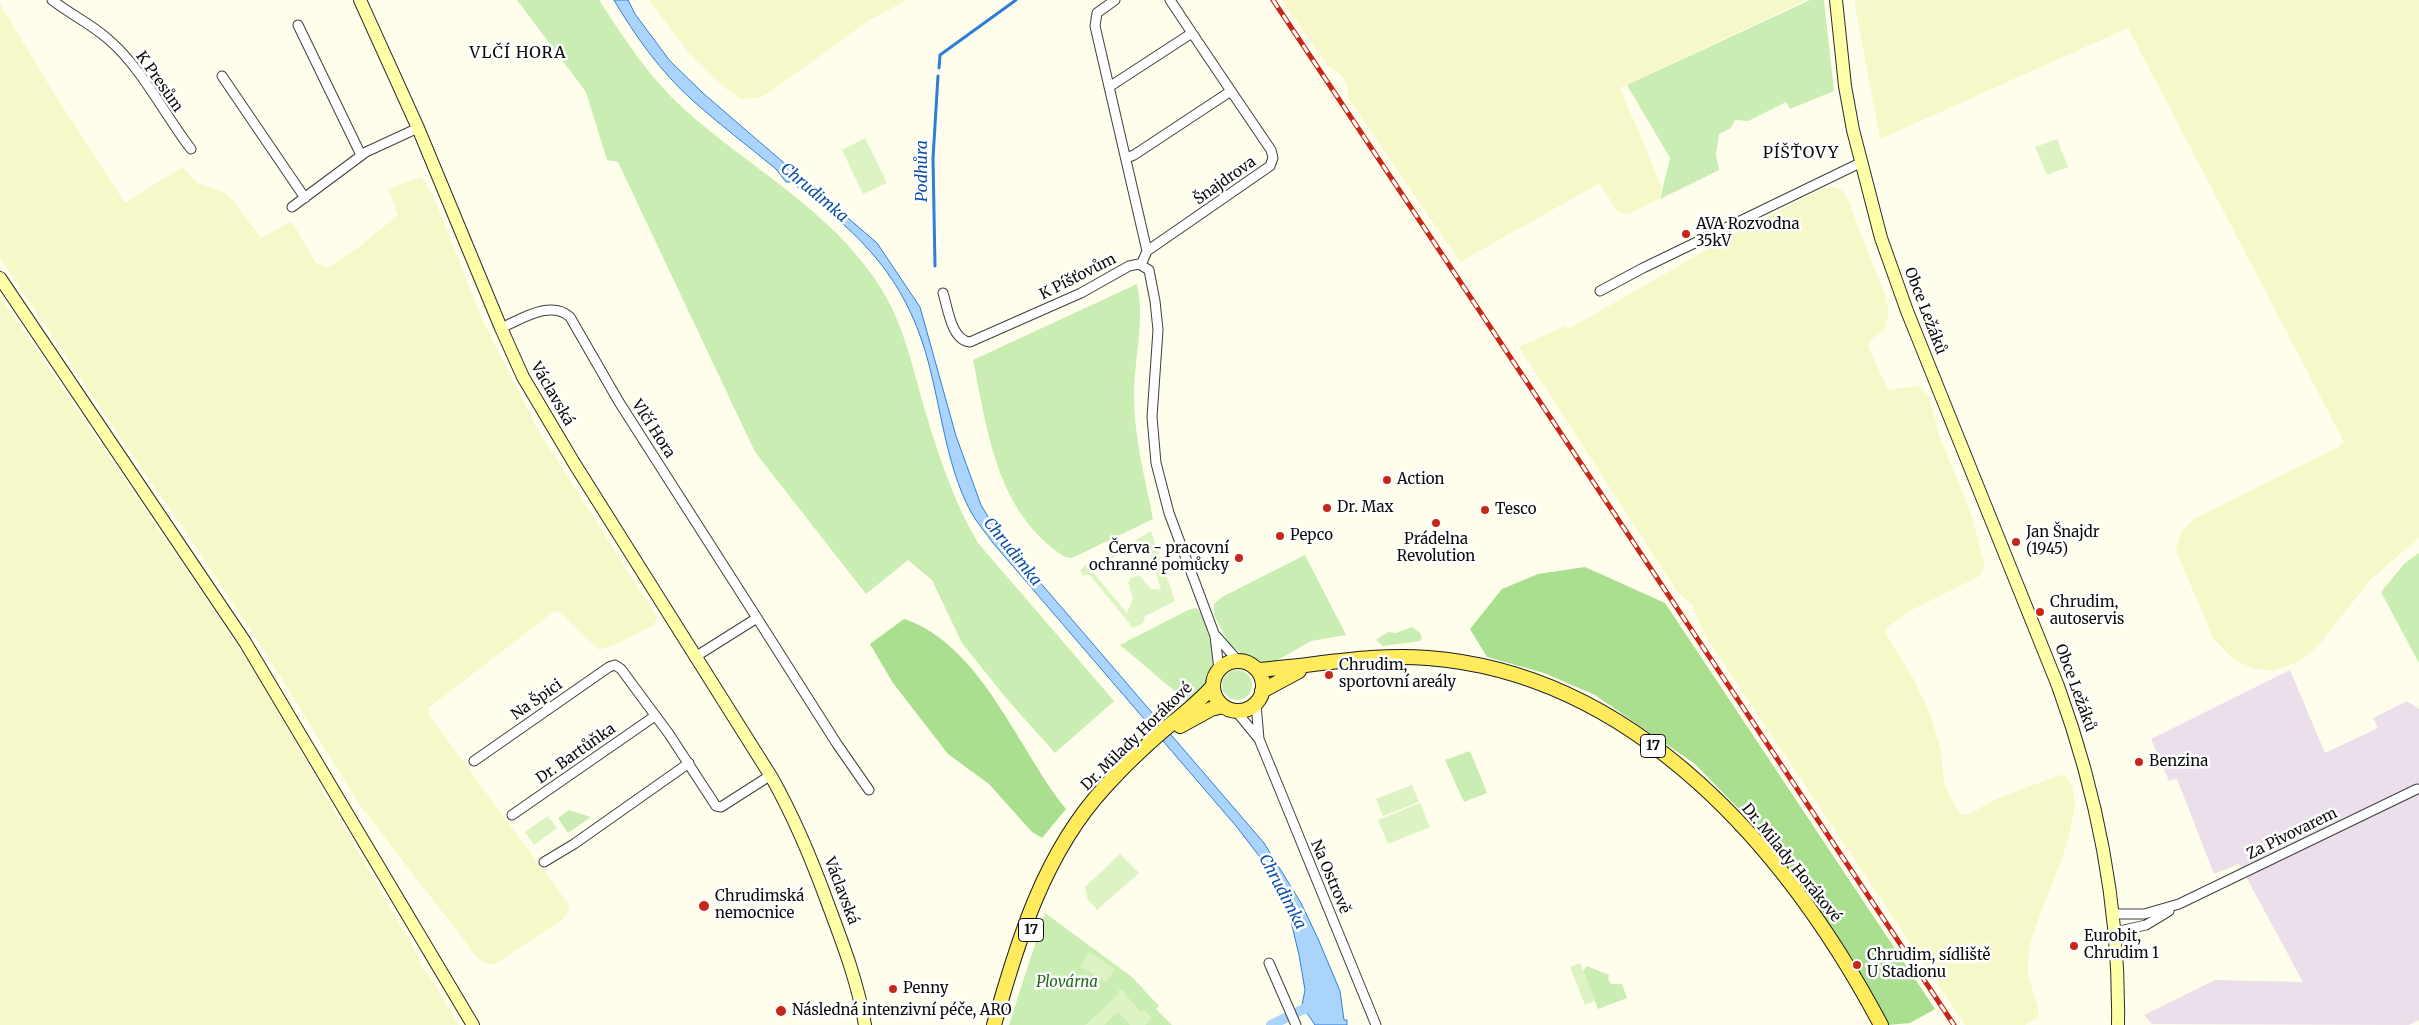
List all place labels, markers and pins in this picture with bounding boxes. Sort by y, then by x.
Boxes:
place label: AVA Rozvodna 35kV [1696,216,1800,251]
marker: AVA Rozvodna 35kV [1680,228,1692,240]
place label: Action [1397,471,1444,489]
marker: Action [1381,474,1393,486]
place label: Dr. Max [1337,499,1393,517]
place label: Tesco [1495,501,1536,519]
marker: Dr. Max [1321,502,1333,514]
marker: Tesco [1479,504,1491,516]
marker: Prádelna Revolution [1430,517,1442,529]
place label: Jan Šnajdr (1945) [2026,524,2099,559]
place label: Pepco [1290,527,1333,545]
marker: Pepco [1274,530,1286,542]
place label: Prádelna Revolution [1397,531,1475,566]
marker: Jan Šnajdr (1945) [2010,536,2022,548]
place label: Červa - pracovní ochranné pomůcky [1089,540,1229,575]
marker: Červa - pracovní ochranné pomůcky [1233,552,1245,564]
place label: Chrudim, autoservis [2050,594,2124,629]
marker: Chrudim, autoservis [2034,606,2046,618]
place label: Chrudim, sportovní areály [1339,657,1456,692]
marker: Chrudim, sportovní areály [1323,669,1335,681]
place label: Benzina [2149,753,2208,771]
marker: Benzina [2133,756,2145,768]
place label: Chrudimská nemocnice [715,888,804,923]
marker: Chrudimská nemocnice [697,899,711,913]
place label: Eurobit, Chrudim 1 [2084,928,2159,963]
marker: Eurobit, Chrudim 1 [2068,940,2080,952]
place label: Chrudim, sídliště U Stadionu [1867,947,1990,982]
marker: Chrudim, sídliště U Stadionu [1851,959,1863,971]
place label: Penny [903,980,948,998]
marker: Penny [887,983,899,995]
place label: Následná intenzivní péče, ARO [792,1002,1011,1020]
marker: Následná intenzivní péče, ARO [774,1004,788,1018]

